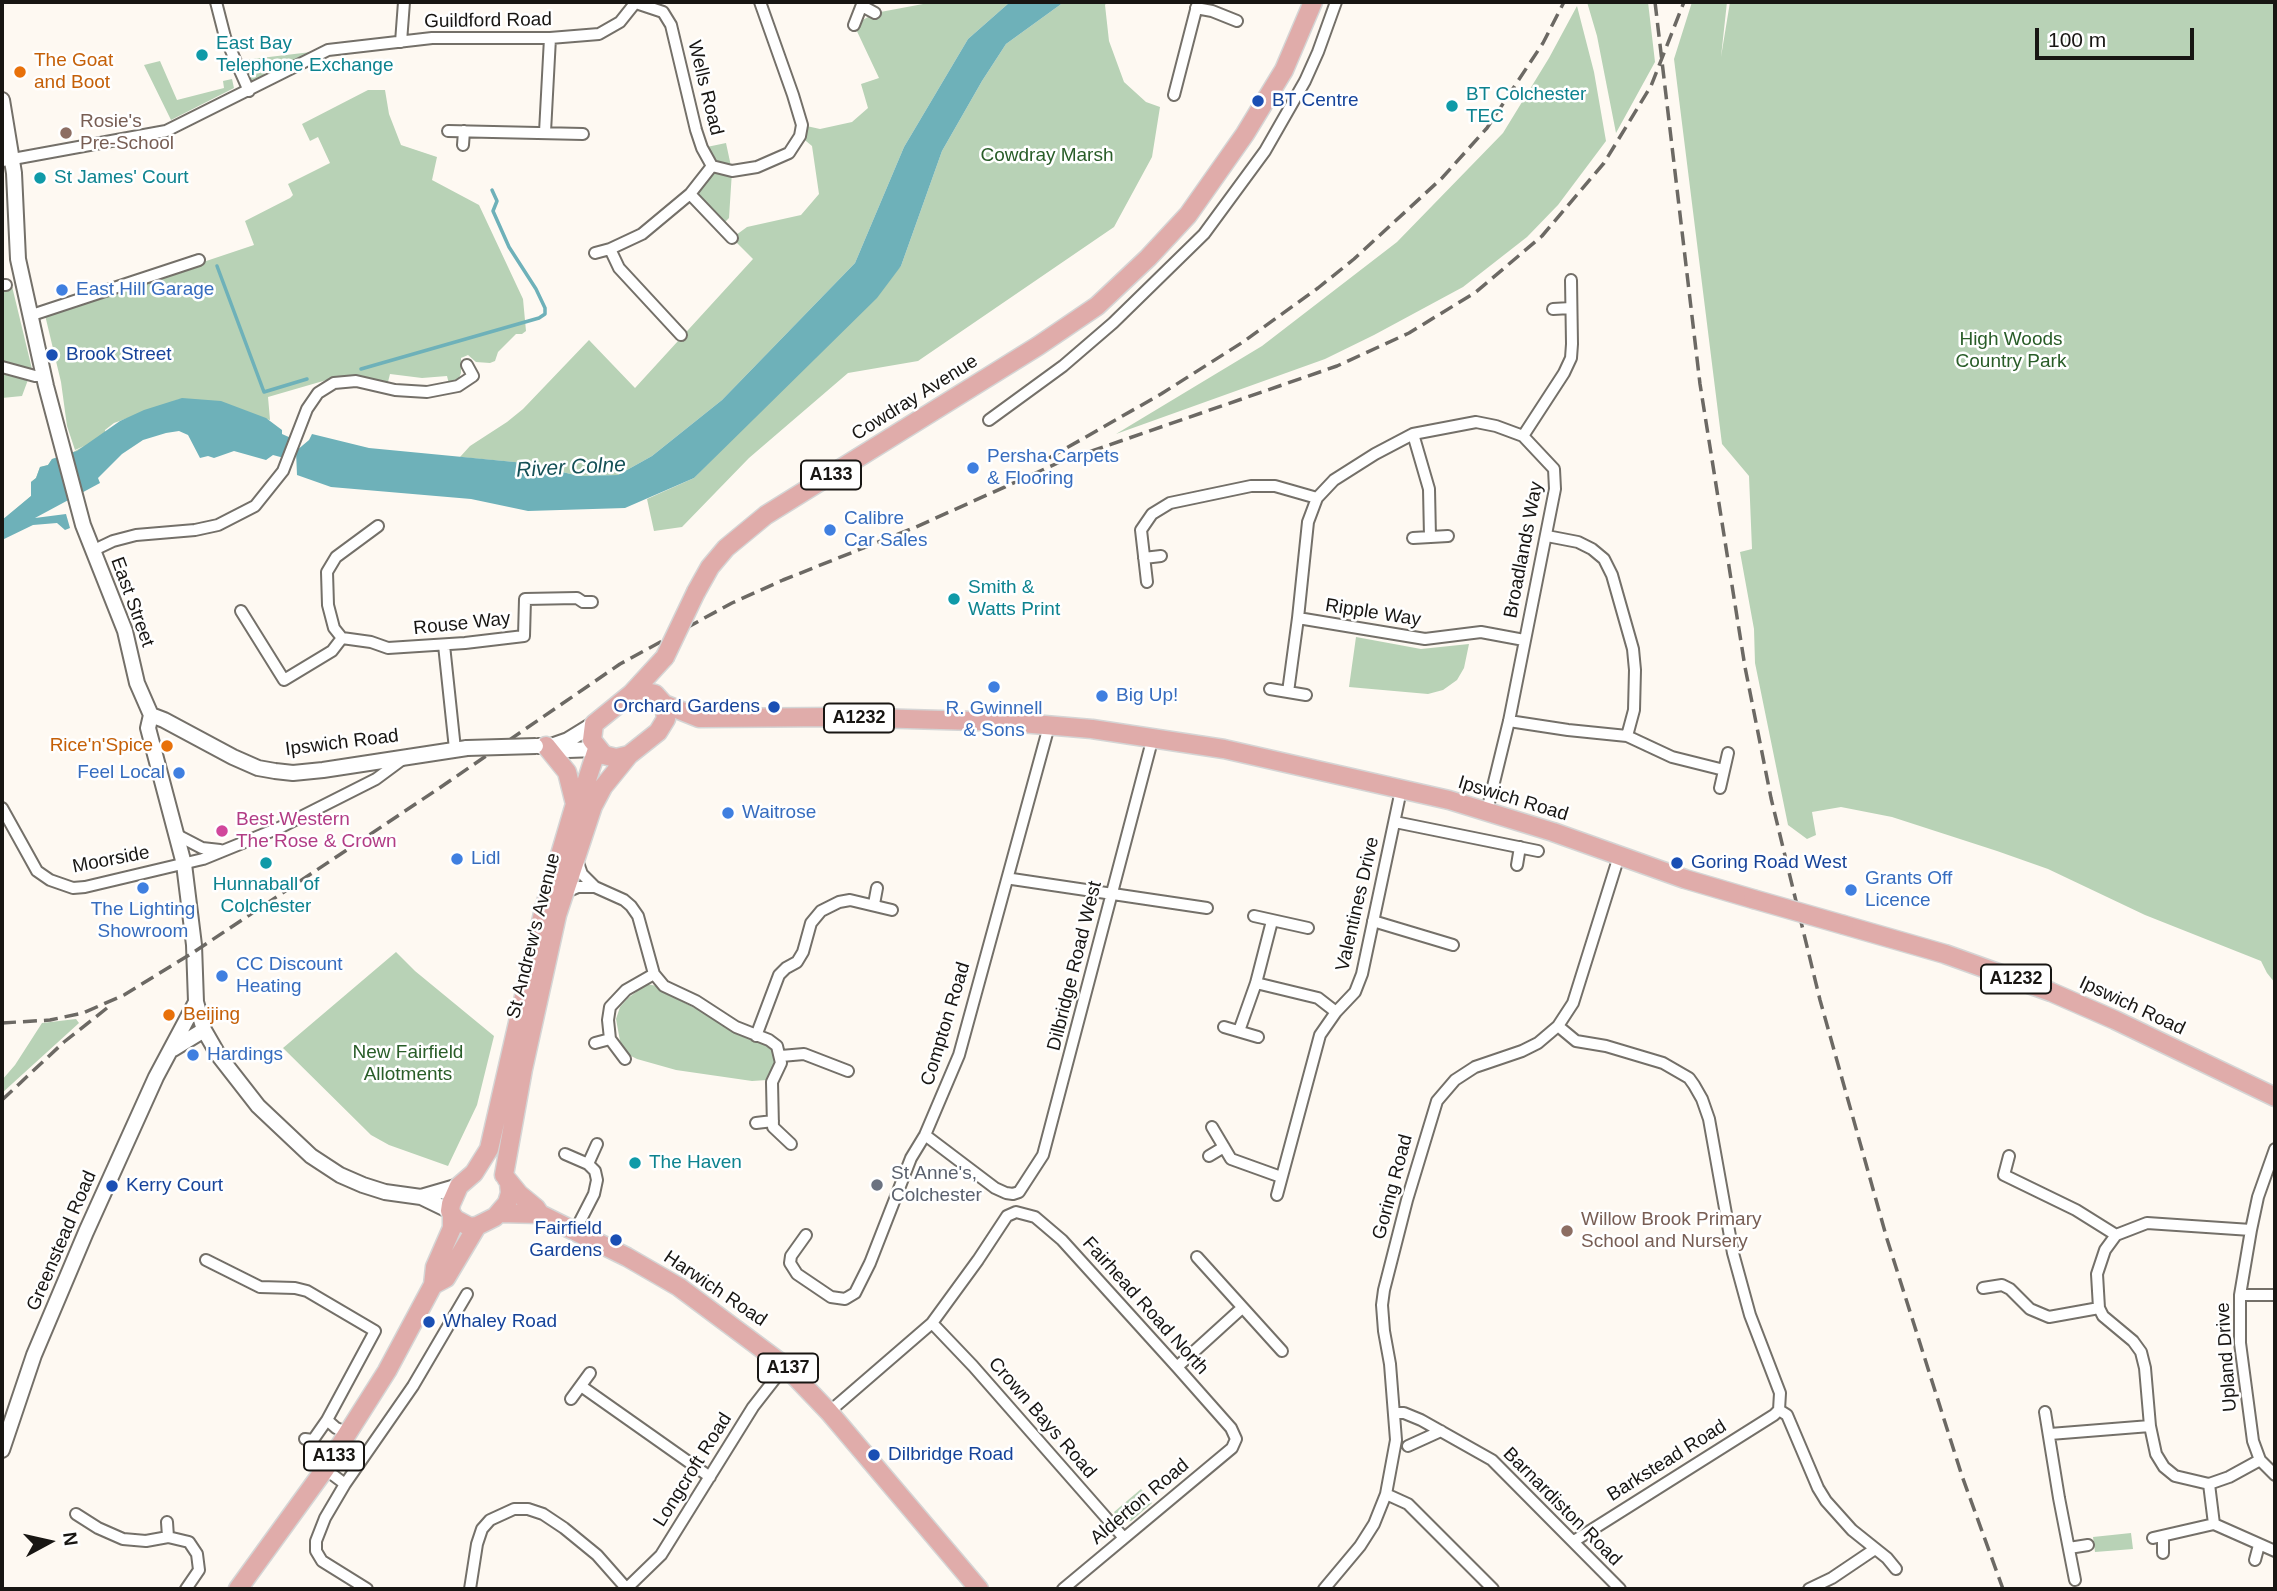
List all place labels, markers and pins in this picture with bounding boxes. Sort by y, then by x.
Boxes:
place label: East Bay Telephone Exchange [216,33,393,77]
marker: East Bay Telephone Exchange [194,47,210,63]
place label: The Goat and Boot [34,50,113,94]
marker: The Goat and Boot [12,64,28,80]
place label: BT Colchester TEC [1466,84,1586,128]
place label: BT Centre [1272,90,1359,112]
marker: BT Centre [1250,93,1266,109]
marker: BT Colchester TEC [1444,98,1460,114]
place label: Rosie's Pre-School [80,111,174,155]
marker: Rosie's Pre-School [58,125,74,141]
place label: St James' Court [54,167,189,189]
marker: St James' Court [32,170,48,186]
place label: East Hill Garage [76,279,214,301]
marker: East Hill Garage [54,282,70,298]
place label: Brook Street [66,344,172,366]
marker: Brook Street [44,347,60,363]
place label: Persha Carpets & Flooring [987,446,1119,490]
marker: Persha Carpets & Flooring [965,460,981,476]
place label: Calibre Car Sales [844,508,927,552]
marker: Calibre Car Sales [822,522,838,538]
place label: Smith & Watts Print [968,577,1060,621]
marker: Smith & Watts Print [946,591,962,607]
marker: R. Gwinnell & Sons [986,679,1002,695]
place label: Big Up! [1116,685,1178,707]
marker: Big Up! [1094,688,1110,704]
place label: Orchard Gardens [613,696,760,718]
place label: R. Gwinnell & Sons [945,698,1043,742]
marker: Orchard Gardens [766,699,782,715]
place label: Rice'n'Spice [50,735,153,757]
marker: Rice'n'Spice [159,738,175,754]
place label: Feel Local [77,762,165,784]
marker: Feel Local [171,765,187,781]
place label: Waitrose [742,802,816,824]
marker: Waitrose [720,805,736,821]
place label: Best Western The Rose & Crown [236,809,397,853]
marker: Best Western The Rose & Crown [214,823,230,839]
place label: Lidl [471,848,501,870]
marker: Lidl [449,851,465,867]
place label: Goring Road West [1691,852,1847,874]
marker: Hunnaball of Colchester [258,855,274,871]
marker: Goring Road West [1669,855,1685,871]
place label: Grants Off Licence [1865,868,1952,912]
place label: Hunnaball of Colchester [213,874,319,918]
marker: The Lighting Showroom [135,880,151,896]
marker: Grants Off Licence [1843,882,1859,898]
place label: The Lighting Showroom [91,899,195,943]
place label: CC Discount Heating [236,954,343,998]
marker: CC Discount Heating [214,968,230,984]
place label: Beijing [183,1004,240,1026]
marker: Beijing [161,1007,177,1023]
place label: Hardings [207,1044,283,1066]
marker: Hardings [185,1047,201,1063]
place label: The Haven [649,1152,742,1174]
marker: The Haven [627,1155,643,1171]
place label: St Anne's, Colchester [891,1163,982,1207]
place label: Kerry Court [126,1175,223,1197]
marker: St Anne's, Colchester [869,1177,885,1193]
marker: Kerry Court [104,1178,120,1194]
place label: Willow Brook Primary School and Nursery [1581,1209,1762,1253]
place label: Fairfield Gardens [529,1218,602,1262]
marker: Willow Brook Primary School and Nursery [1559,1223,1575,1239]
marker: Fairfield Gardens [608,1232,624,1248]
place label: Whaley Road [443,1311,557,1333]
marker: Whaley Road [421,1314,437,1330]
place label: Dilbridge Road [888,1444,1014,1466]
marker: Dilbridge Road [866,1447,882,1463]

